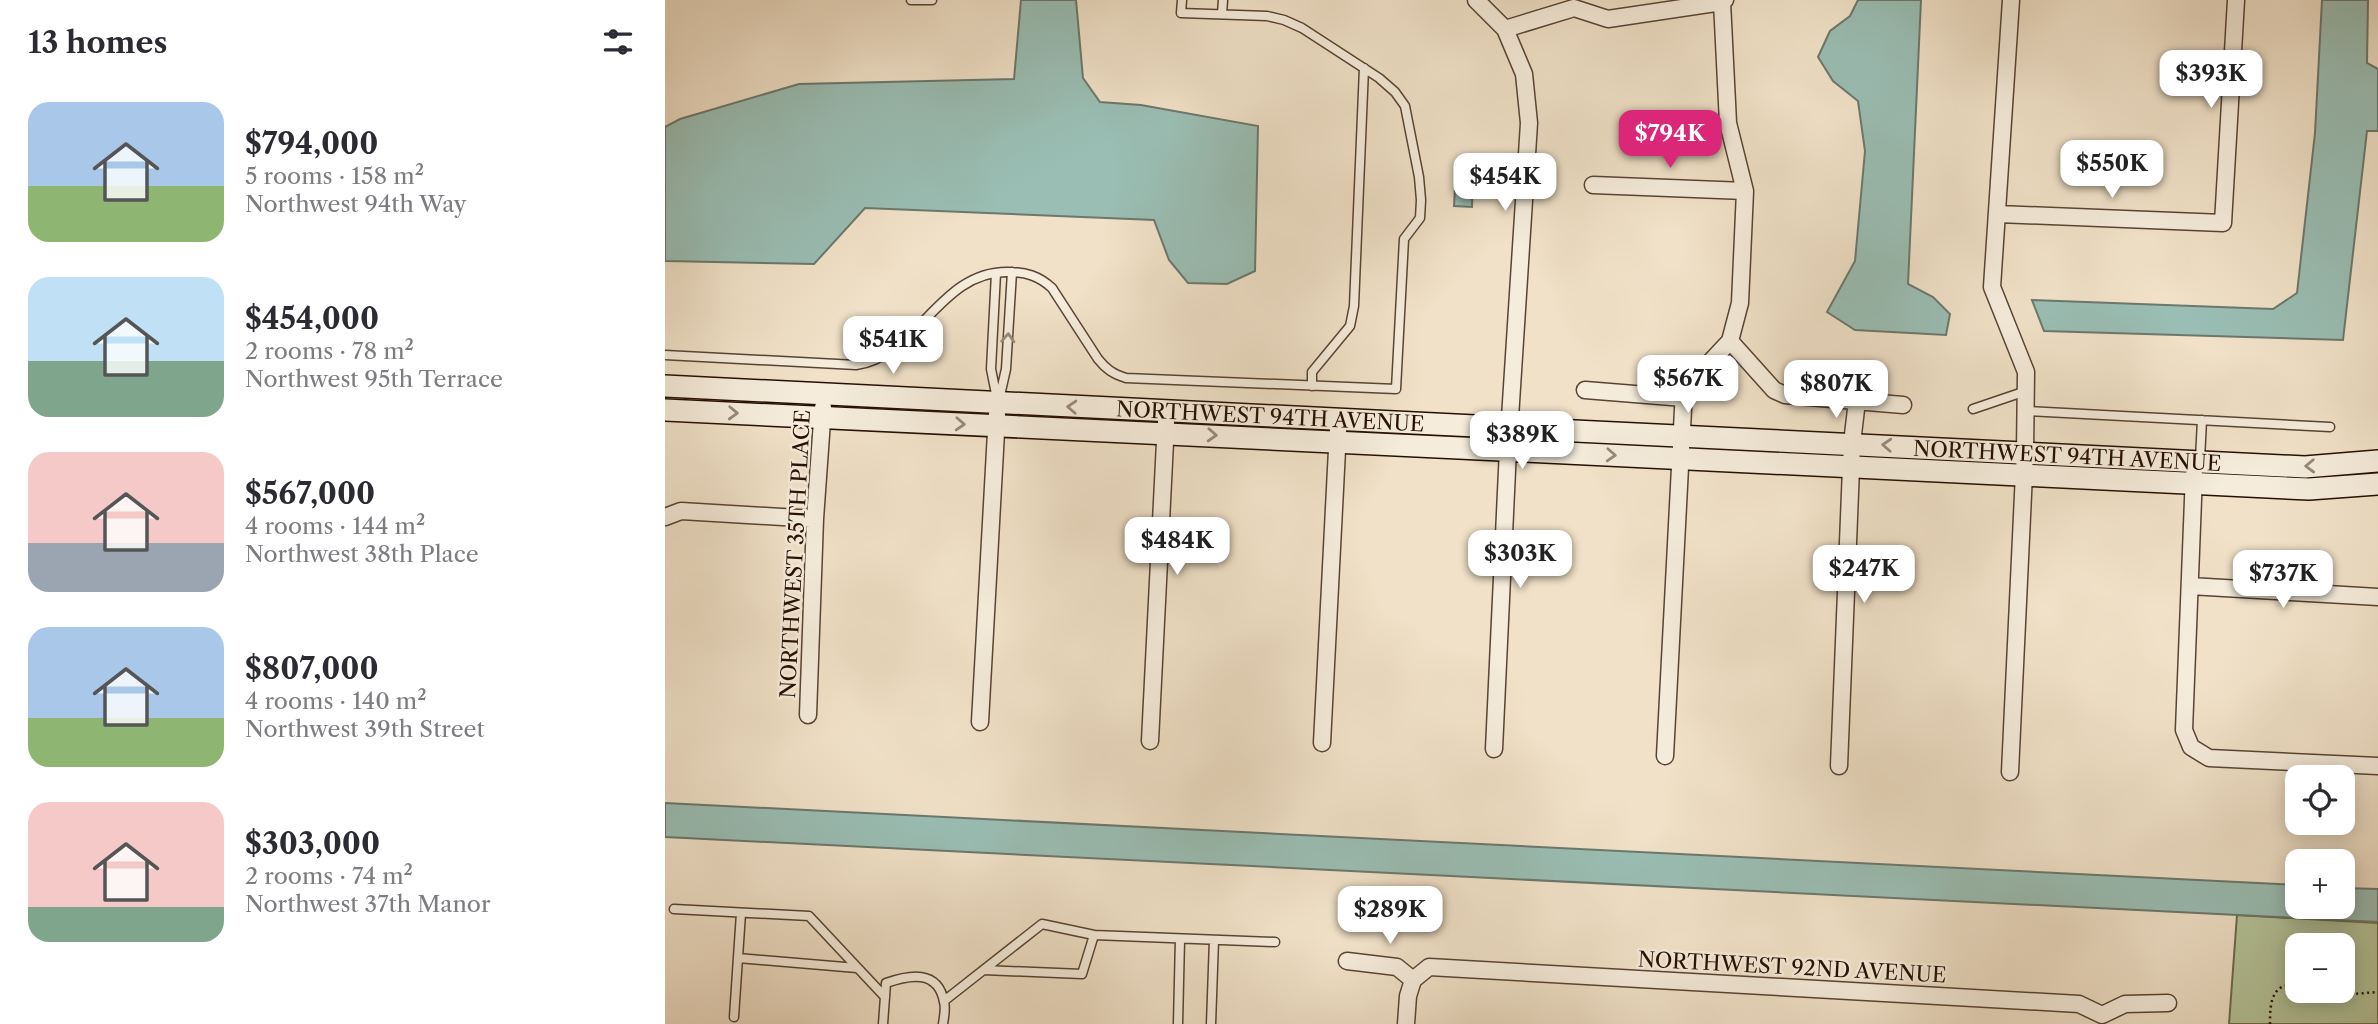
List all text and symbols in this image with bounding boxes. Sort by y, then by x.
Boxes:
icon: filters [599,23,637,61]
text: 13 homes [28,24,167,61]
pin: $393K [2162,50,2260,110]
text: $393K [2176,59,2246,87]
pin: $794K [1621,110,1719,170]
text: $794K [1635,119,1705,147]
text: $794,000 [245,125,378,162]
icon: home [84,130,168,214]
pin: $550K [2063,140,2161,200]
text: $550K [2076,149,2148,177]
pin: $454K [1456,154,1554,213]
text: 5 rooms · 158 m² [245,162,424,190]
text: $454K [1469,162,1541,190]
text: Northwest 94th Way [245,190,467,218]
text: $454,000 [245,300,379,337]
icon: home [84,305,168,389]
pin: $541K [844,316,942,376]
text: $541K [859,325,927,353]
one-way arrow [1000,332,1015,343]
text: 2 rooms · 78 m² [245,337,414,365]
pin: $567K [1639,356,1737,415]
pin: $807K [1787,360,1885,420]
text: $567K [1653,364,1723,392]
text: Northwest 95th Terrace [245,365,503,393]
text: $807K [1800,369,1872,397]
street label: NORTHWEST 94TH AVENUE [1116,396,1425,436]
one-way arrow [1067,399,1078,414]
one-way arrow [728,405,739,420]
street label: NORTHWEST 35TH PLACE [775,409,815,699]
pin: $389K [1473,412,1571,471]
one-way arrow [955,416,966,431]
text: $389K [1486,420,1558,448]
one-way arrow [1207,427,1218,442]
street label: NORTHWEST 94TH AVENUE [1913,435,2222,475]
one-way arrow [1881,438,1892,453]
one-way arrow [1605,447,1616,462]
one-way arrow [2304,458,2315,473]
text: $567,000 [245,475,375,512]
icon: home [84,480,168,564]
text: 4 rooms · 144 m² [245,512,425,540]
pin: $484K [1128,518,1226,577]
text: $484K [1141,526,1213,554]
pin: $303K [1471,530,1569,590]
text: $303K [1484,539,1556,567]
text: Northwest 38th Place [245,540,479,568]
pin: $247K [1815,546,1913,605]
pin: $737K [2234,550,2332,610]
text: $247K [1829,554,1899,582]
text: $737K [2249,559,2317,587]
text: $807,000 [245,650,379,687]
icon: home [84,655,168,739]
text: 4 rooms · 140 m² [245,687,427,715]
text: Northwest 39th Street [245,715,485,743]
map controls [2285,765,2355,1003]
button: locate [2285,765,2355,835]
text: $303,000 [245,825,380,862]
icon: home [84,830,168,914]
button: + [2285,849,2355,919]
text: 2 rooms · 74 m² [245,862,413,890]
pin: $289K [1341,886,1439,946]
text: Northwest 37th Manor [245,890,491,918]
text: $289K [1354,895,1426,923]
button: − [2285,933,2355,1003]
street label: NORTHWEST 92ND AVENUE [1637,946,1947,988]

